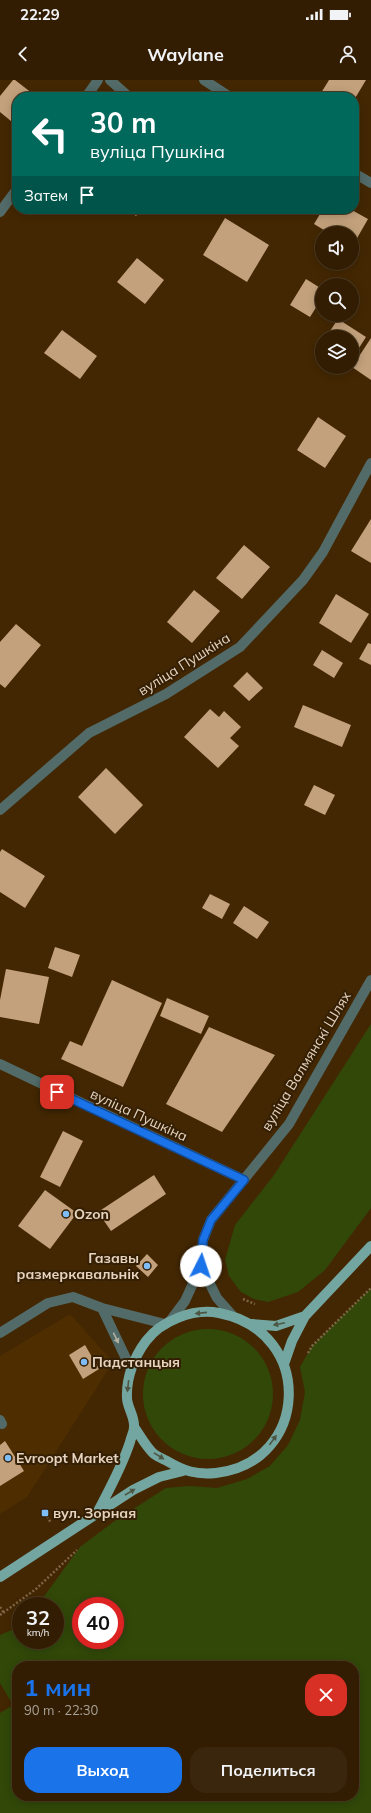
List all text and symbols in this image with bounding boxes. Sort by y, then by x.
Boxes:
text: 22:29 [20,5,60,24]
icon: back [12,43,34,65]
text: Waylane [147,43,224,66]
icon: person [337,43,359,65]
text: 30 m [90,105,156,140]
icon: left [24,108,76,160]
text: вуліца Пушкіна [90,140,225,163]
icon: arrive [76,184,98,206]
text: Затем [24,186,68,205]
map controls [315,226,359,374]
button: sound [315,226,359,270]
button: search [315,278,359,322]
button: layers [315,330,359,374]
street label: вуліца Пушкіна [135,629,233,699]
street label: вуліца Валмянскі Шлях [257,988,355,1134]
pin [40,1075,74,1109]
icon: arrive [46,1081,68,1103]
street label: вуліца Пушкіна [88,1085,190,1145]
place label: Ozon [74,1205,109,1223]
marker: Ozon [61,1209,71,1219]
position arrow [180,1245,222,1287]
place label: Газавы размеркавальнік [17,1249,140,1283]
marker: Газавы размеркавальнік [142,1261,152,1271]
one-way arrow [195,1310,207,1316]
one-way arrow [273,1322,285,1328]
one-way arrow [113,1333,119,1344]
place label: Падстанцыя [92,1353,180,1371]
marker: Падстанцыя [79,1357,89,1367]
one-way arrow [125,1380,132,1392]
one-way arrow [269,1435,277,1445]
place label: Evroopt Market [16,1449,119,1467]
marker: Evroopt Market [3,1453,13,1463]
one-way arrow [153,1453,165,1460]
one-way arrow [124,1489,136,1496]
place label: вул. Зорная [53,1504,136,1522]
marker: вул. Зорная [40,1508,50,1518]
speed limit sign: 40 [72,1597,124,1649]
text: 32 [26,1605,50,1630]
text: km/h [27,1626,49,1639]
text: 1 мин [24,1672,91,1702]
button: close [305,1674,347,1716]
text: 90 m · 22:30 [24,1702,98,1718]
button: Выход [24,1747,182,1793]
button: Поделиться [190,1747,347,1793]

